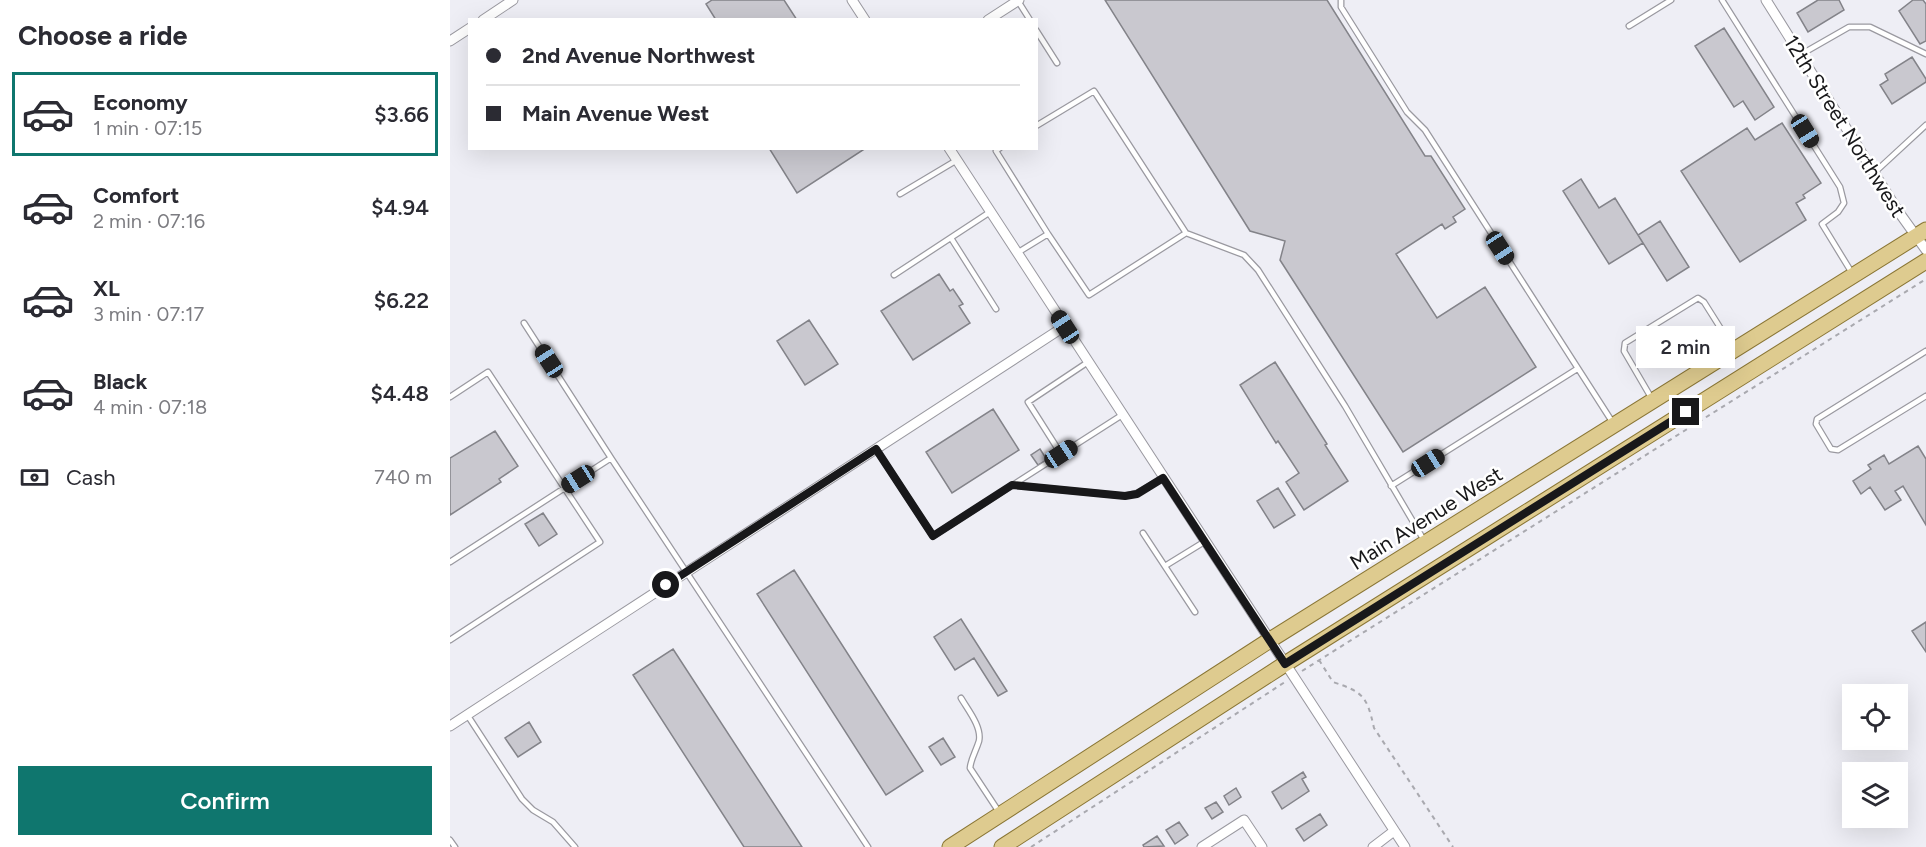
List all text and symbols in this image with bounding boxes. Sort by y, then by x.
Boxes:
text: Choose a ride [18,19,187,52]
street label: 12th Street Northwest [1779,30,1911,222]
text: 2nd Avenue Northwest [522,42,755,69]
icon: car [21,87,75,141]
text: Economy [93,89,188,116]
text: Main Avenue West [522,100,709,127]
text: $3.66 [374,101,429,128]
car [1788,111,1822,151]
text: 1 min · 07:15 [93,116,202,140]
icon: car [21,180,75,234]
text: Comfort [93,182,179,209]
text: $4.94 [371,194,429,221]
text: 2 min · 07:16 [93,209,205,233]
car [1483,228,1517,268]
icon: car [21,273,75,327]
text: XL [93,275,120,302]
text: $6.22 [374,287,429,314]
text: 3 min · 07:17 [93,302,204,326]
car [1048,307,1082,347]
callout: 2 min [1636,325,1736,367]
text: 2 min [1661,335,1710,359]
car [532,341,566,381]
icon: car [21,366,75,420]
text: Black [93,368,147,395]
text: $4.48 [371,380,429,407]
text: 4 min · 07:18 [93,395,207,419]
route end [1672,398,1699,425]
car [1041,437,1081,471]
car [1408,446,1448,480]
icon: cash [18,461,51,494]
street label: Main Avenue West [1345,461,1507,575]
car [558,462,598,496]
text: Cash [66,464,116,491]
text: 740 m [374,465,432,489]
route start [652,571,679,598]
map controls [1842,684,1908,828]
button: locate [1842,684,1908,750]
button: layers [1842,762,1908,828]
button: Confirm [18,766,432,835]

